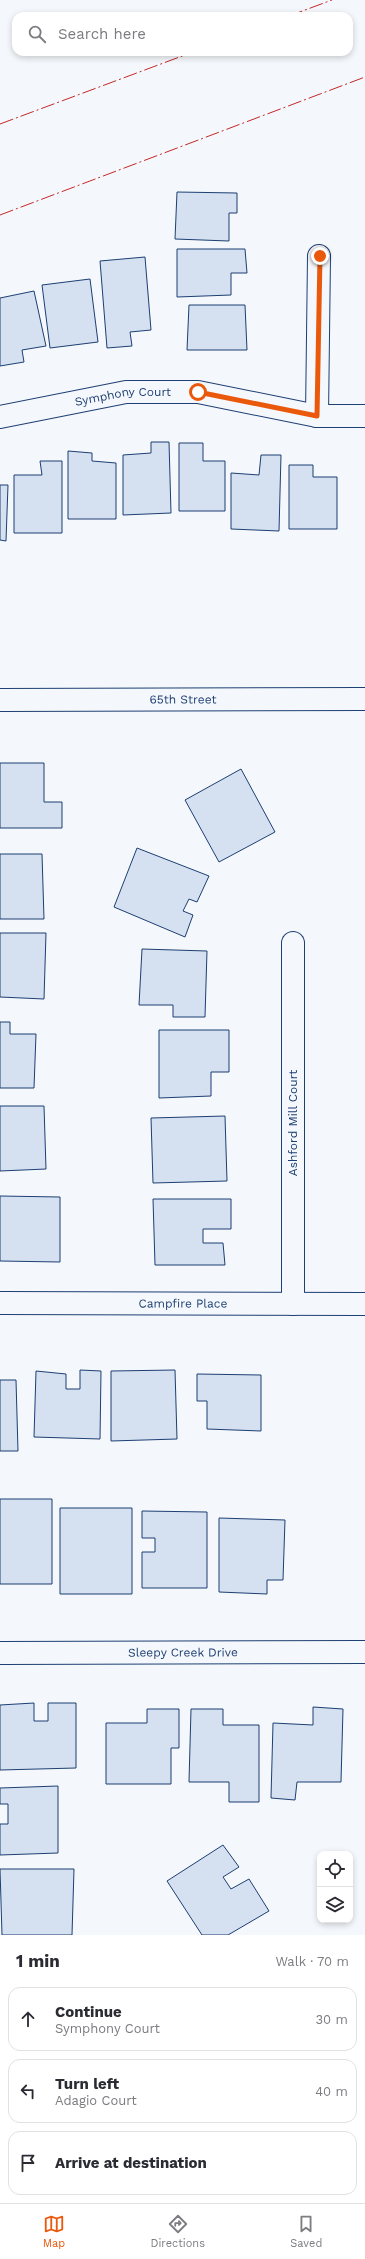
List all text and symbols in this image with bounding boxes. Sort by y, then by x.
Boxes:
search box [12,12,353,56]
icon: search [26,23,48,45]
text: Search here [58,25,146,43]
route end [311,247,329,265]
route start [189,383,207,401]
street label: Symphony Court [74,385,171,409]
street label: 65th Street [149,692,217,707]
street label: Ashford Mill Court [286,1070,300,1176]
street label: Campfire Place [138,1296,228,1311]
street label: Sleepy Creek Drive [128,1645,238,1660]
map controls [317,1851,353,1923]
button: locate [317,1851,353,1887]
button: layers [317,1887,353,1923]
text: 1 min [16,1951,60,1971]
text: Walk · 70 m [275,1954,349,1969]
text: Continue [55,2003,122,2021]
icon: ahead [17,2008,39,2030]
text: 30 m [316,2012,348,2027]
text: Symphony Court [55,2021,160,2036]
text: Turn left [55,2075,119,2093]
icon: left [17,2080,39,2102]
text: 40 m [315,2084,348,2099]
text: Adagio Court [55,2093,137,2108]
icon: arrive [17,2152,39,2174]
text: Arrive at destination [55,2154,207,2172]
tab: Map [43,2213,65,2250]
tab: Directions [151,2213,205,2250]
tab: Saved [290,2213,322,2250]

